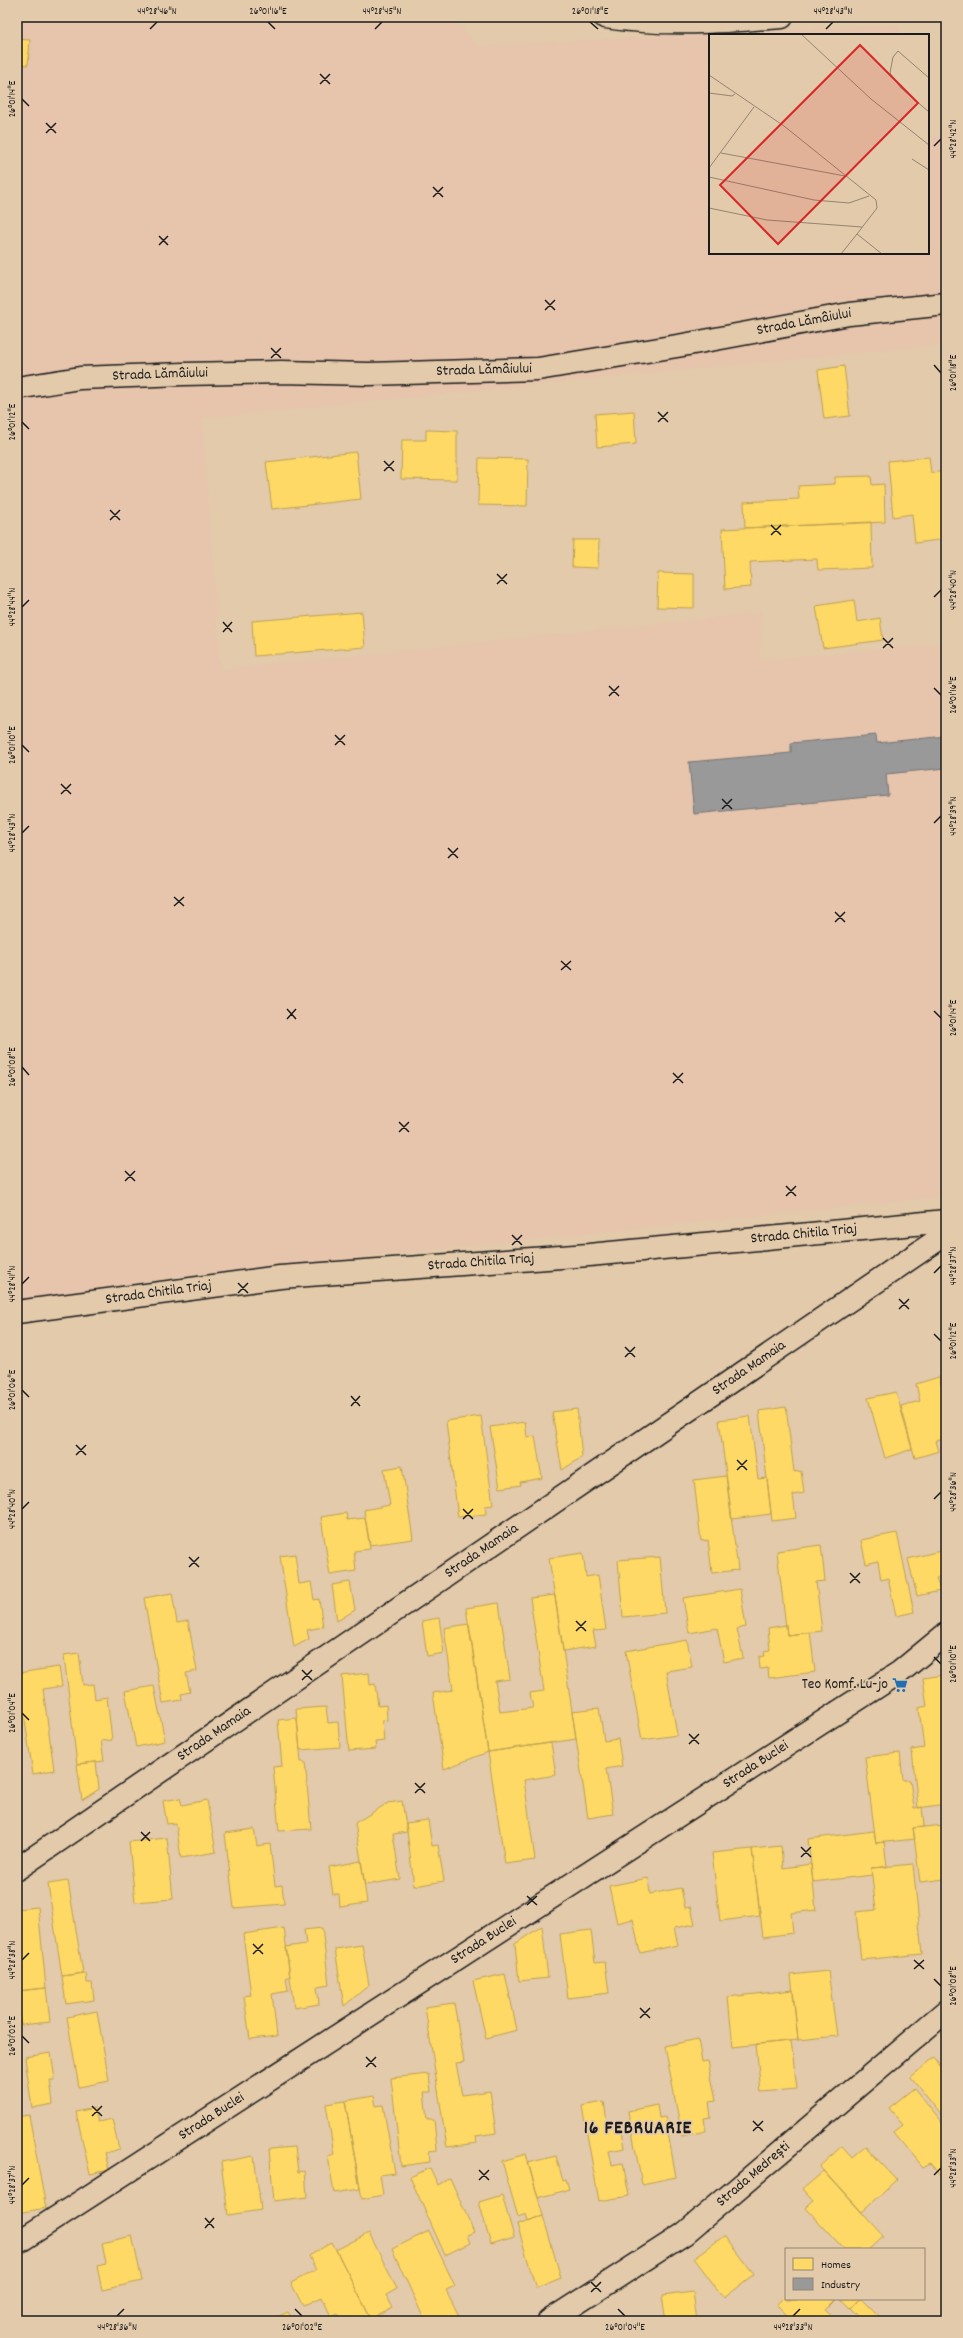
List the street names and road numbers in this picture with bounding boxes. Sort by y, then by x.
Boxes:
street label: Strada Lămâiului [755,303,852,342]
street label: Strada Lămâiului [436,358,532,383]
street label: Strada Lămâiului [112,362,209,388]
street label: Strada Chitila Triaj [750,1218,858,1251]
street label: Strada Chitila Triaj [427,1248,535,1277]
street label: Strada Chitila Triaj [104,1275,213,1311]
street label: Strada Mamaia [708,1335,791,1402]
street label: Strada Mamaia [440,1518,524,1584]
street label: Strada Mamaia [173,1700,257,1767]
street label: Strada Buclei [719,1735,794,1795]
street label: Strada Buclei [446,1911,522,1971]
street label: Strada Buclei [174,2087,249,2147]
street label: Strada Medrești [712,2137,796,2213]

